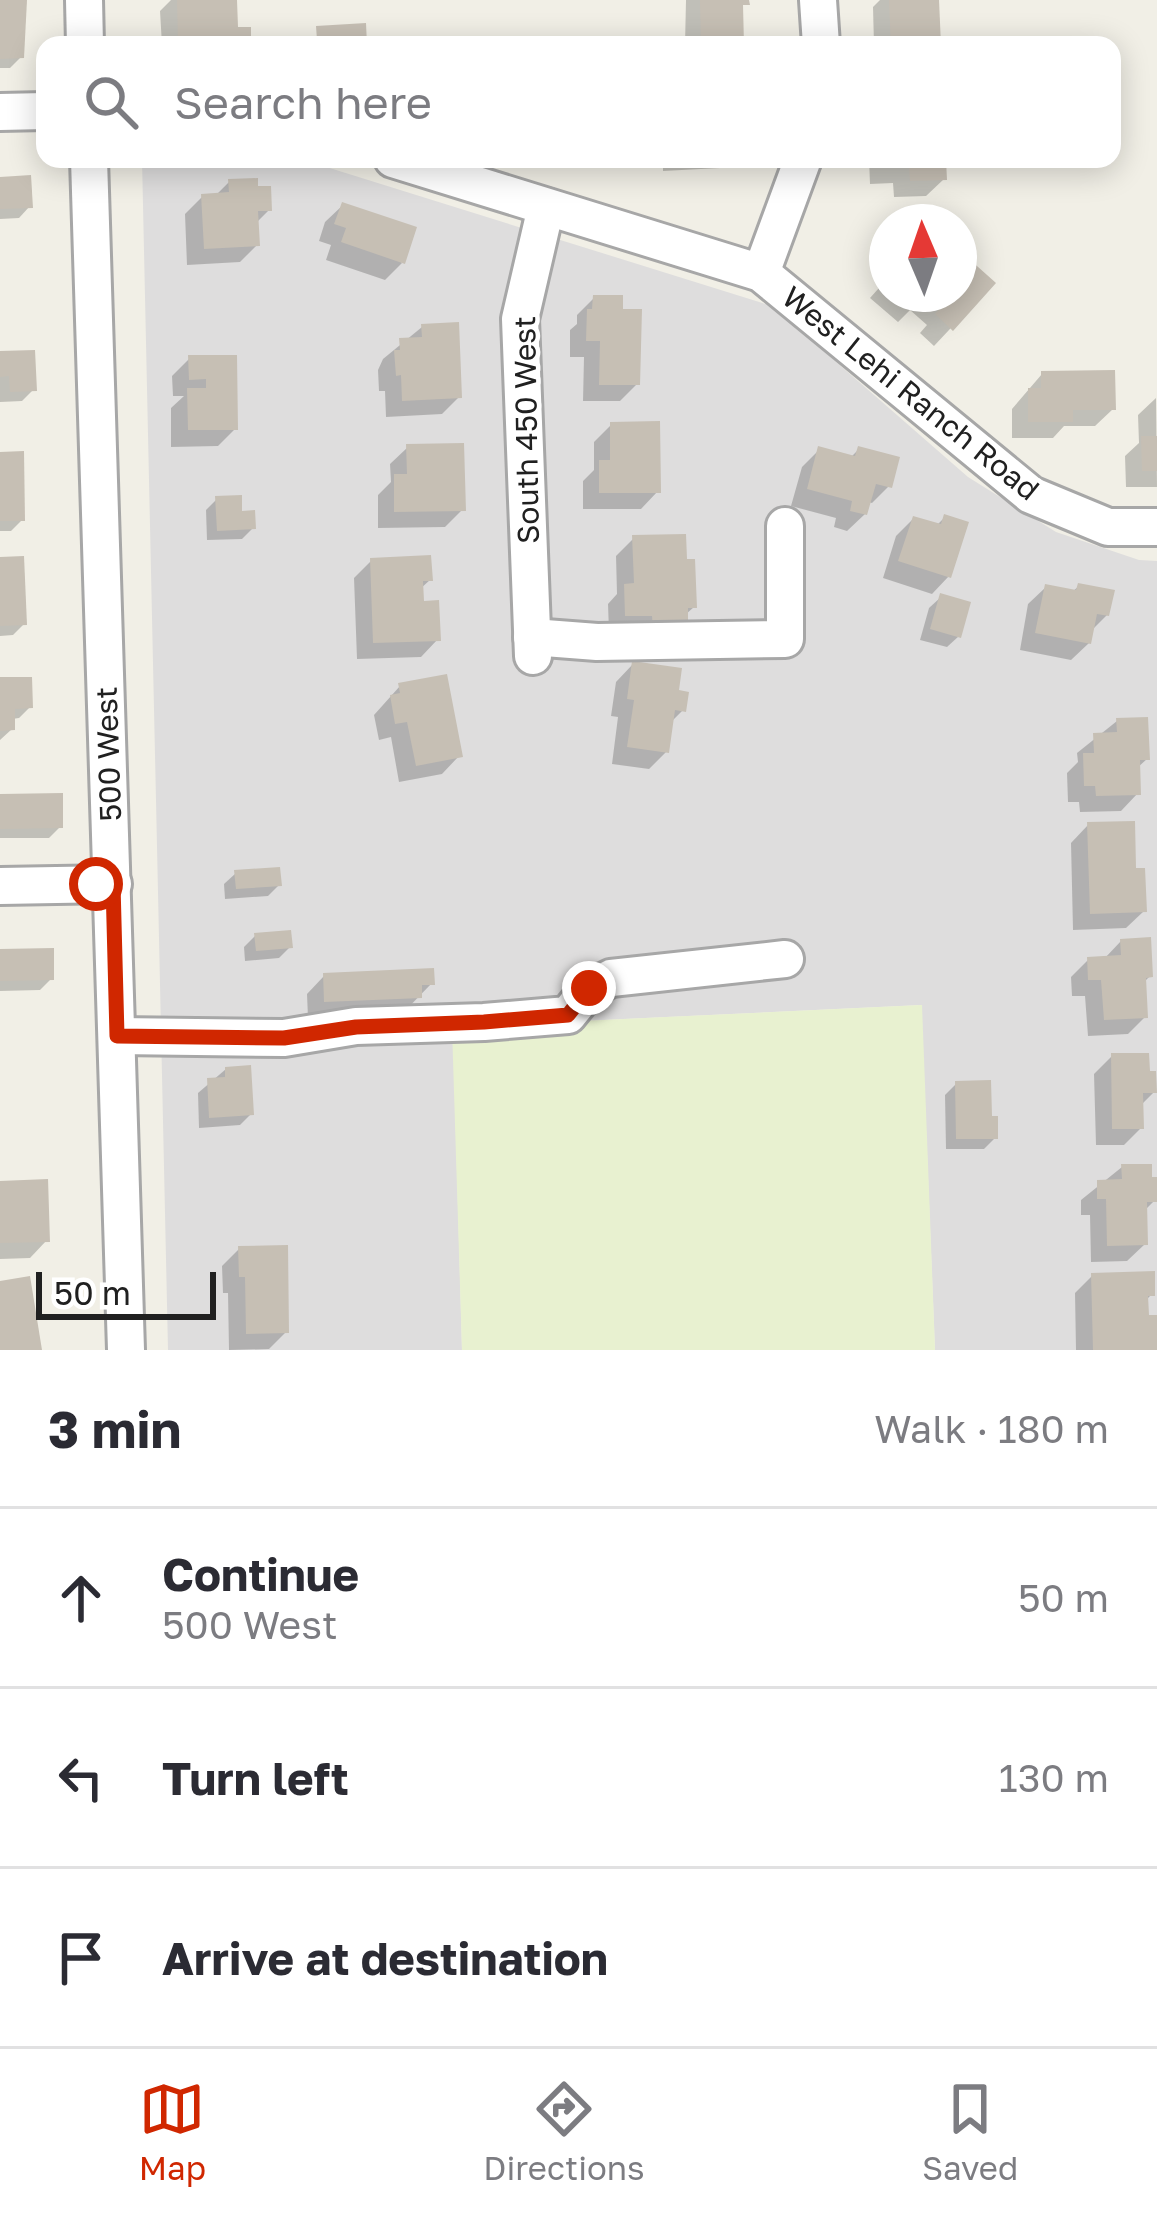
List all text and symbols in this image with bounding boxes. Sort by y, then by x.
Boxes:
search box [36,36,1121,168]
icon: search [78,69,144,135]
text: Search here [174,75,432,129]
north arrow [869,204,977,312]
street label: West Lehi Ranch Road [775,278,1047,508]
street label: South 450 West [506,316,546,544]
street label: 500 West [88,686,128,822]
route start [69,857,123,911]
route end [562,961,616,1015]
scale bar [36,1266,216,1319]
text: 50 m [54,1273,131,1312]
text: 3 min [48,1398,181,1459]
text: Walk · 180 m [874,1405,1109,1452]
text: Continue [162,1547,359,1601]
icon: ahead [48,1565,114,1631]
text: 50 m [1018,1574,1109,1621]
text: 500 West [162,1601,338,1648]
icon: left [48,1745,114,1811]
text: Turn left [162,1751,349,1805]
text: 130 m [999,1754,1109,1801]
icon: arrive [48,1925,114,1991]
text: Arrive at destination [162,1931,608,1985]
tab: Map [139,2076,206,2187]
tab: Directions [483,2076,645,2187]
tab: Saved [922,2076,1018,2187]

